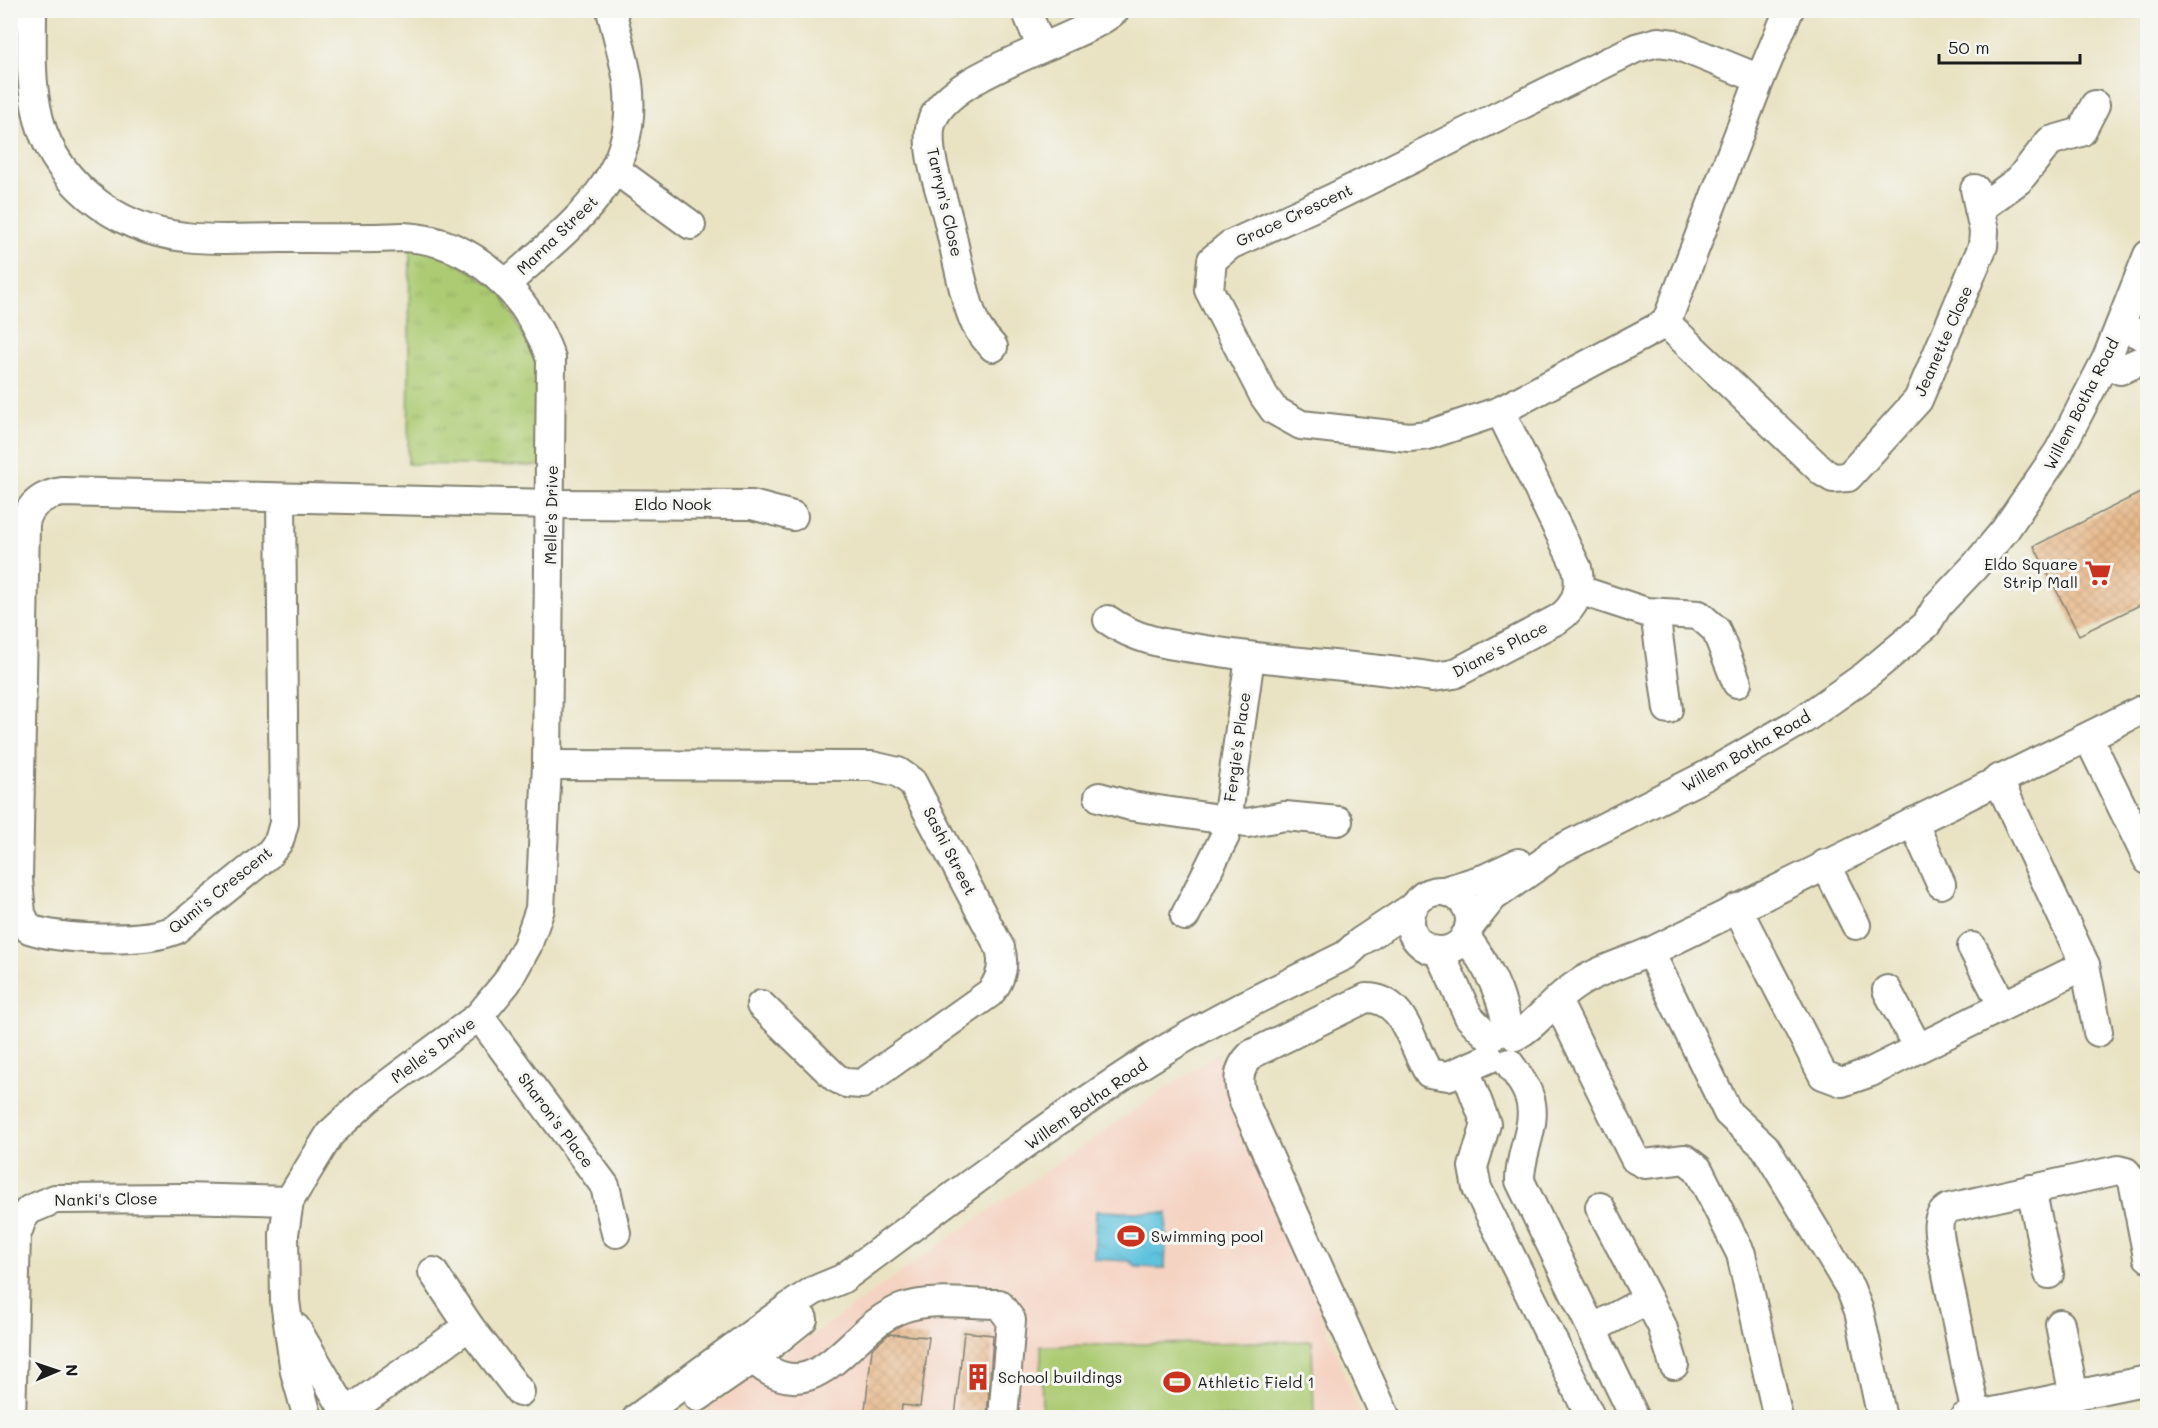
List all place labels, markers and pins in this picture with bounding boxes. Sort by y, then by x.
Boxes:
place label: Eldo Square Strip Mall [1984,553,2078,592]
supermarket icon: Eldo Square Strip Mall [2083,558,2113,588]
sports icon: Swimming pool [1116,1221,1146,1251]
place label: Swimming pool [1151,1225,1264,1246]
building icon: School buildings [963,1362,993,1392]
place label: School buildings [998,1366,1122,1387]
sports icon: Athletic Field 1 [1162,1367,1192,1397]
place label: Athletic Field 1 [1197,1371,1315,1392]

